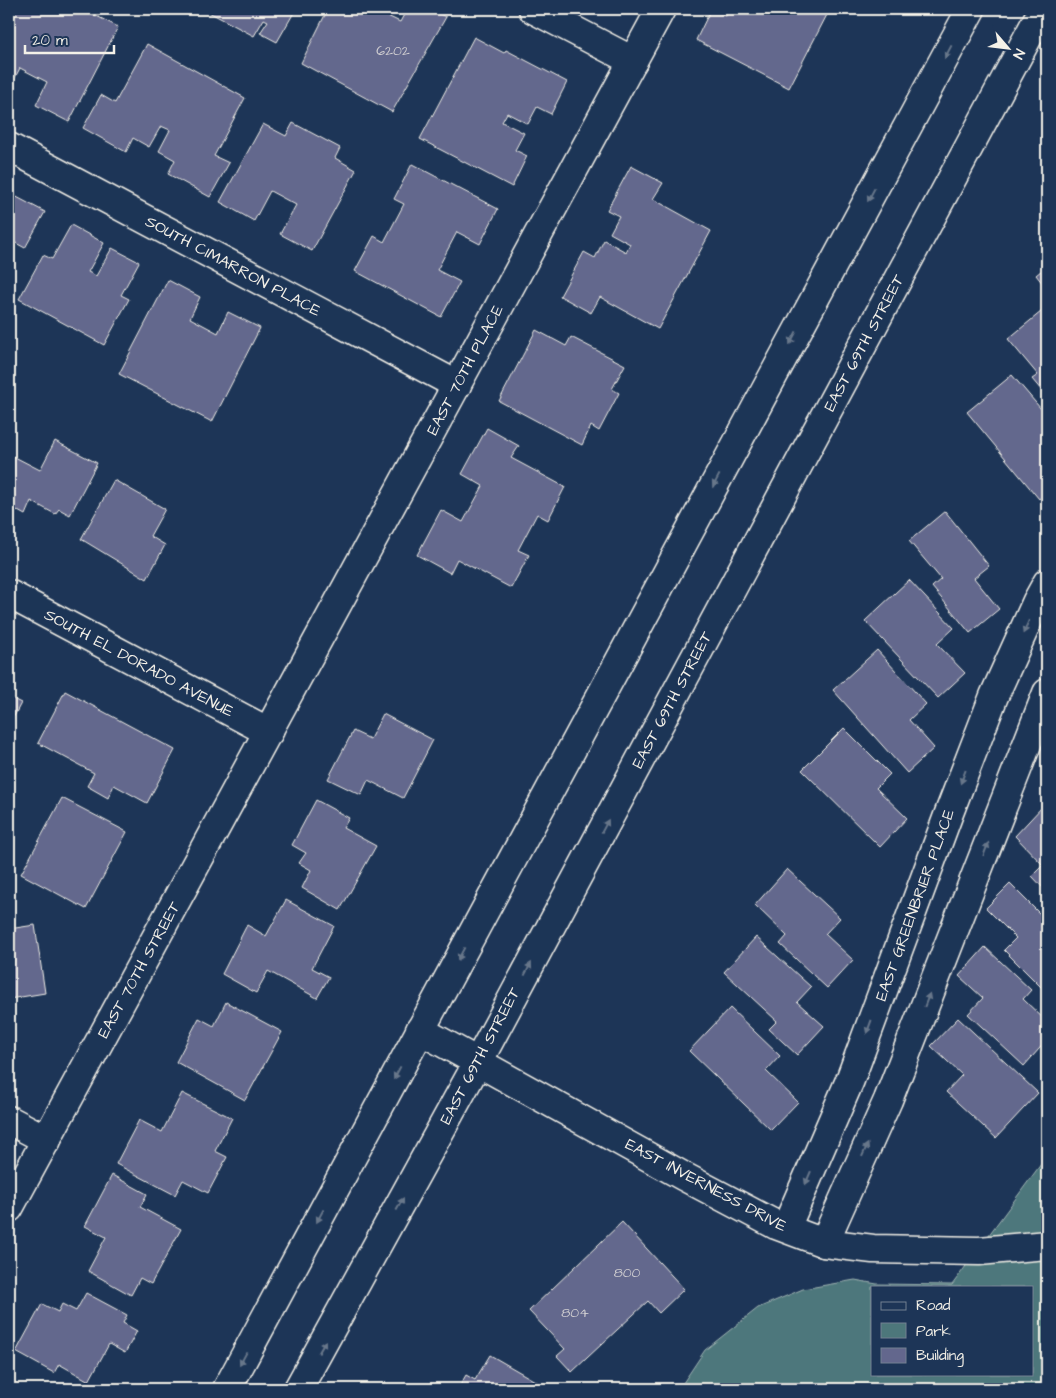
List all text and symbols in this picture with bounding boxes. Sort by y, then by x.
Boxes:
scale bar [25,22,114,54]
north arrow [984,22,1034,72]
text: 20 m [32,30,68,51]
house number: 6202 [376,41,410,61]
one-way arrow [944,44,952,59]
text: N [1008,45,1029,62]
one-way arrow [866,188,875,201]
street label: SOUTH CIMARRON PLACE [141,210,325,322]
street label: EAST 69TH STREET [819,271,909,415]
street label: EAST 70TH PLACE [421,300,509,439]
one-way arrow [789,331,798,344]
one-way arrow [712,473,720,488]
street label: SOUTH EL DORADO AVENUE [40,604,238,723]
one-way arrow [1021,620,1029,634]
street label: EAST 69TH STREET [627,628,717,772]
one-way arrow [959,769,966,784]
street label: EAST GREENBRIER PLACE [870,806,960,1004]
one-way arrow [600,819,609,833]
one-way arrow [983,841,990,856]
street label: EAST 70TH STREET [92,898,186,1042]
one-way arrow [457,947,465,961]
one-way arrow [524,962,532,976]
street label: EAST 69TH STREET [435,984,525,1128]
one-way arrow [923,992,931,1007]
one-way arrow [865,1020,873,1035]
one-way arrow [393,1066,402,1079]
street label: EAST INVERNESS DRIVE [621,1133,791,1237]
one-way arrow [862,1143,870,1157]
one-way arrow [803,1170,811,1185]
one-way arrow [396,1197,404,1211]
one-way arrow [316,1208,324,1223]
house number: 800 [614,1263,641,1283]
legend [871,1286,1034,1376]
text: Road [916,1295,951,1316]
house number: 804 [561,1303,589,1323]
text: Park [916,1321,951,1342]
one-way arrow [318,1339,326,1354]
text: Building [916,1345,964,1367]
one-way arrow [239,1352,247,1366]

